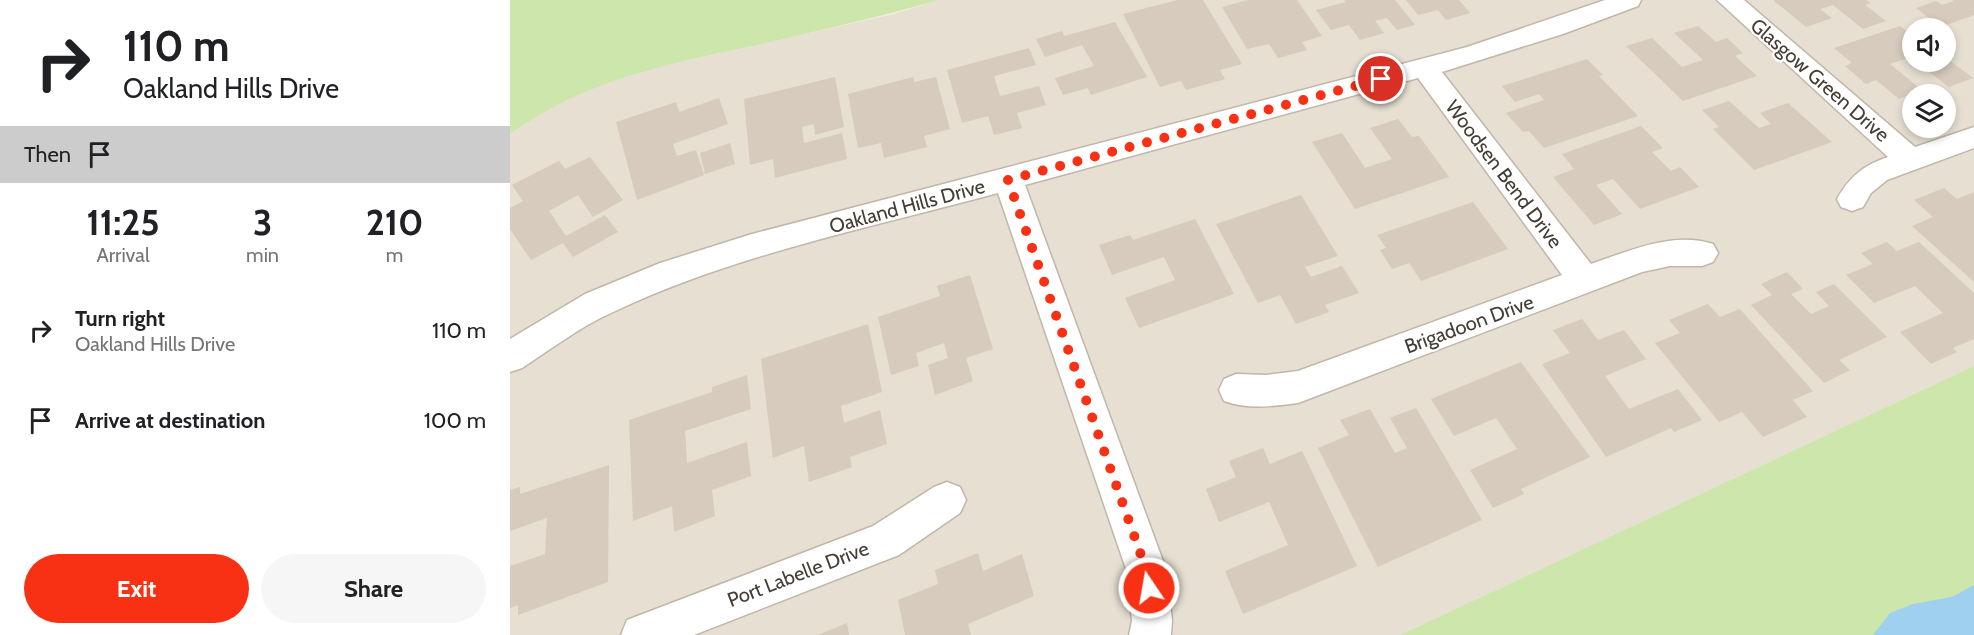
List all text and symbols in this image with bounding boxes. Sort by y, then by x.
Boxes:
street label: Glasgow Green Drive [1746,13,1894,147]
map controls [1902,18,1956,138]
button: sound [1902,18,1956,72]
text: 110 m [123,20,230,72]
icon: right [24,24,102,102]
pin [1355,53,1406,104]
icon: arrive [1364,62,1397,95]
text: Oakland Hills Drive [123,72,339,105]
button: layers [1902,84,1956,138]
street label: Woodsen Bend Drive [1440,95,1568,253]
icon: arrive [83,138,116,171]
text: Then [24,141,71,168]
street label: Oakland Hills Drive [827,174,987,238]
text: 11:25 [87,200,160,244]
text: 3 [253,200,272,244]
text: 210 [366,200,423,244]
text: Arrival [96,243,150,267]
text: min [246,243,279,267]
text: m [386,243,403,267]
street label: Brigadoon Drive [1401,290,1537,358]
text: Turn right [75,305,165,332]
icon: right [24,314,57,347]
text: 110 m [432,317,486,344]
text: Oakland Hills Drive [75,332,235,356]
icon: arrive [24,404,57,437]
text: Arrive at destination [75,407,265,434]
text: 100 m [424,407,486,434]
street label: Port Labelle Drive [724,536,872,612]
button: Exit [24,554,249,623]
button: Share [261,554,486,623]
position arrow [1117,556,1181,620]

